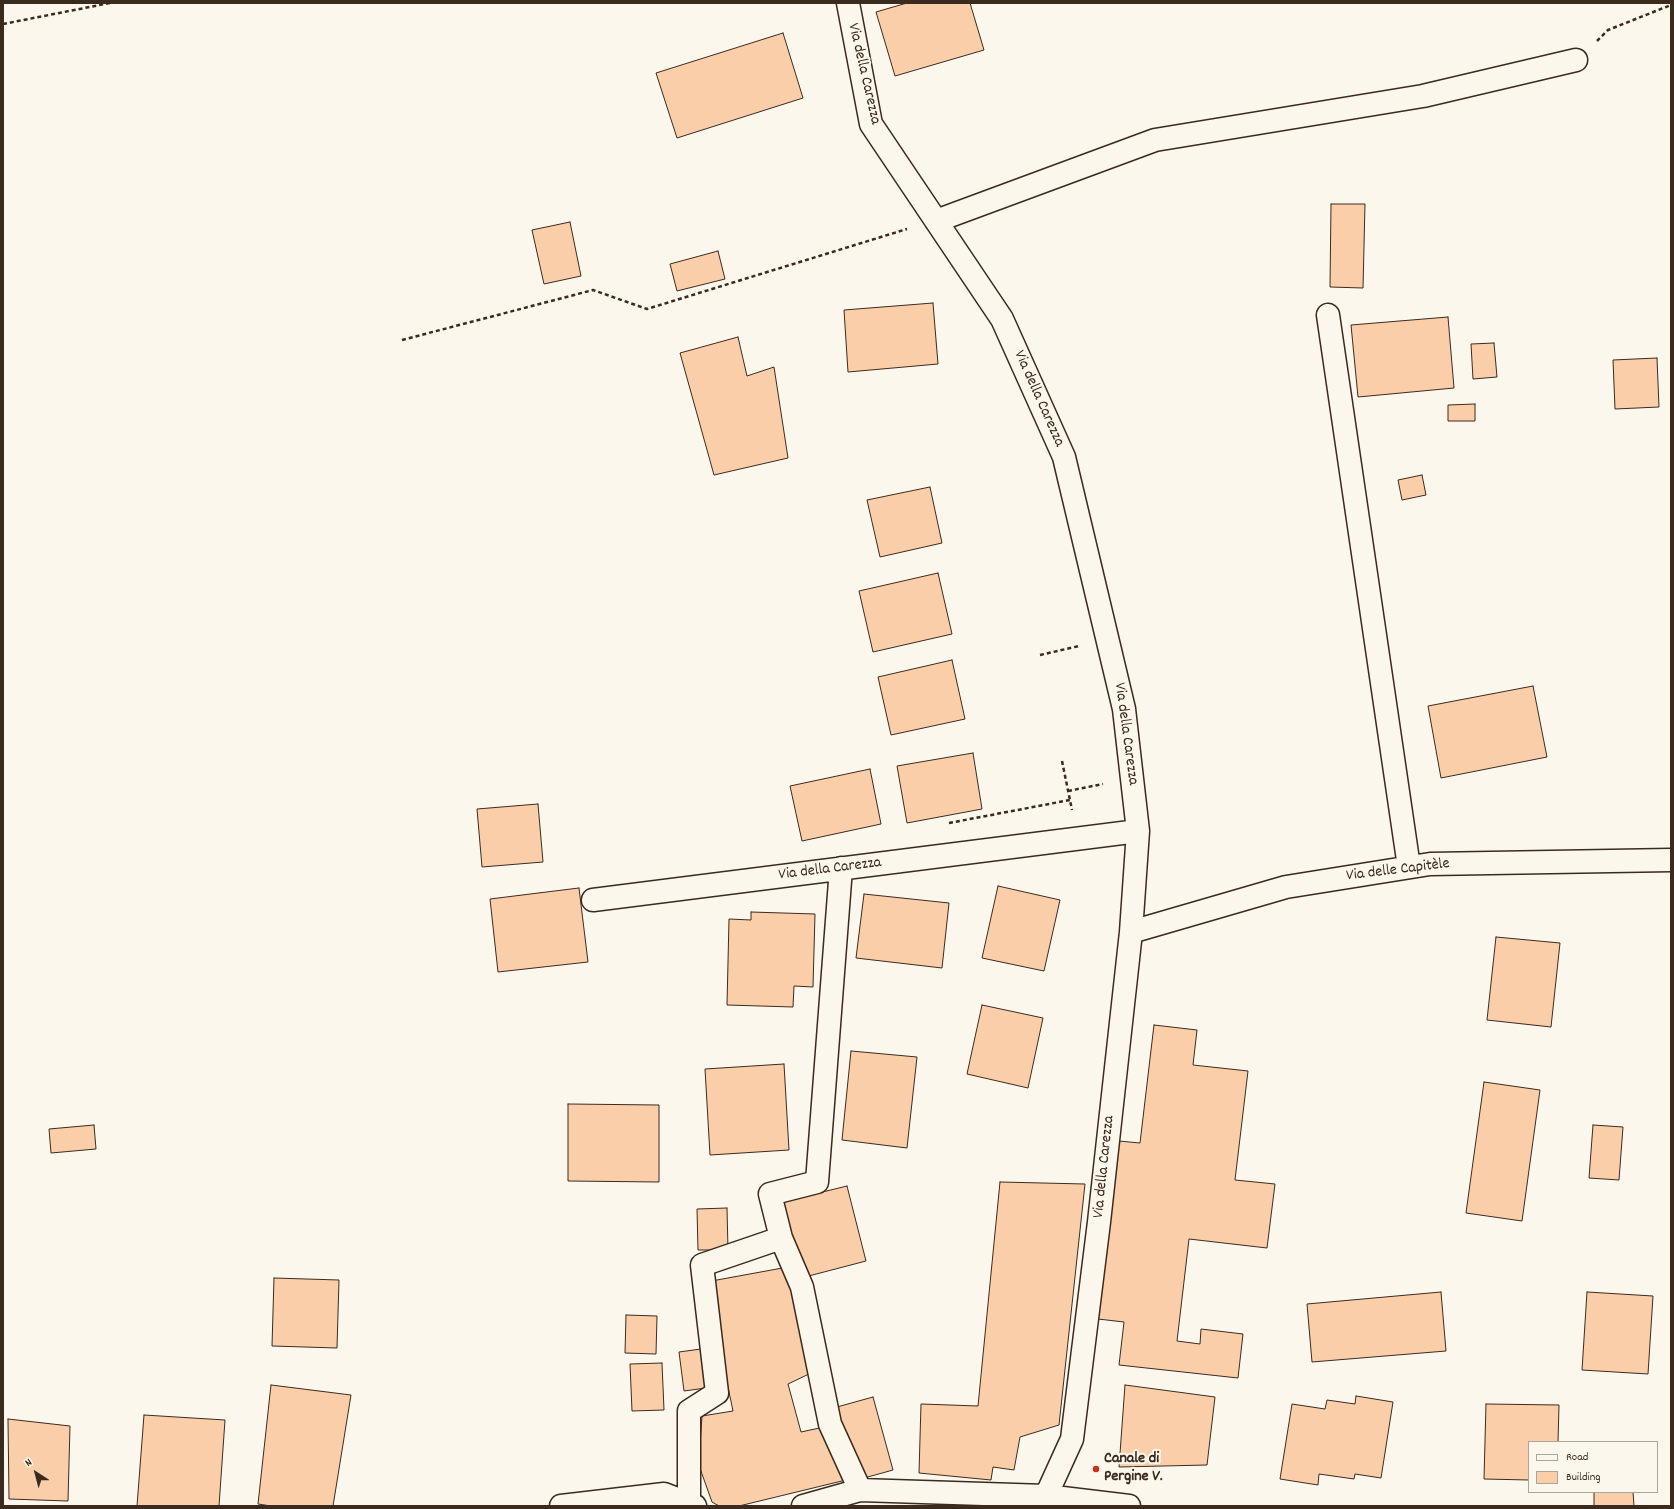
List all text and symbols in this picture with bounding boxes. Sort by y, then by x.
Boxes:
street label: Via della Carezza [842,22,884,126]
street label: Via della Carezza [1008,348,1068,450]
street label: Via della Carezza [1108,682,1142,786]
street label: Via della Carezza [778,854,882,886]
street label: Via delle Capitèle [1345,855,1451,887]
street label: Via della Carezza [1090,1115,1120,1219]
legend [1528,1441,1658,1493]
text: Road [1566,1449,1588,1466]
place label: Canale di Pergine V. [1104,1450,1163,1488]
north arrow [16,1453,56,1493]
text: N [22,1455,36,1471]
marker: Canale di Pergine V. [1091,1464,1101,1474]
text: Building [1566,1469,1601,1486]

